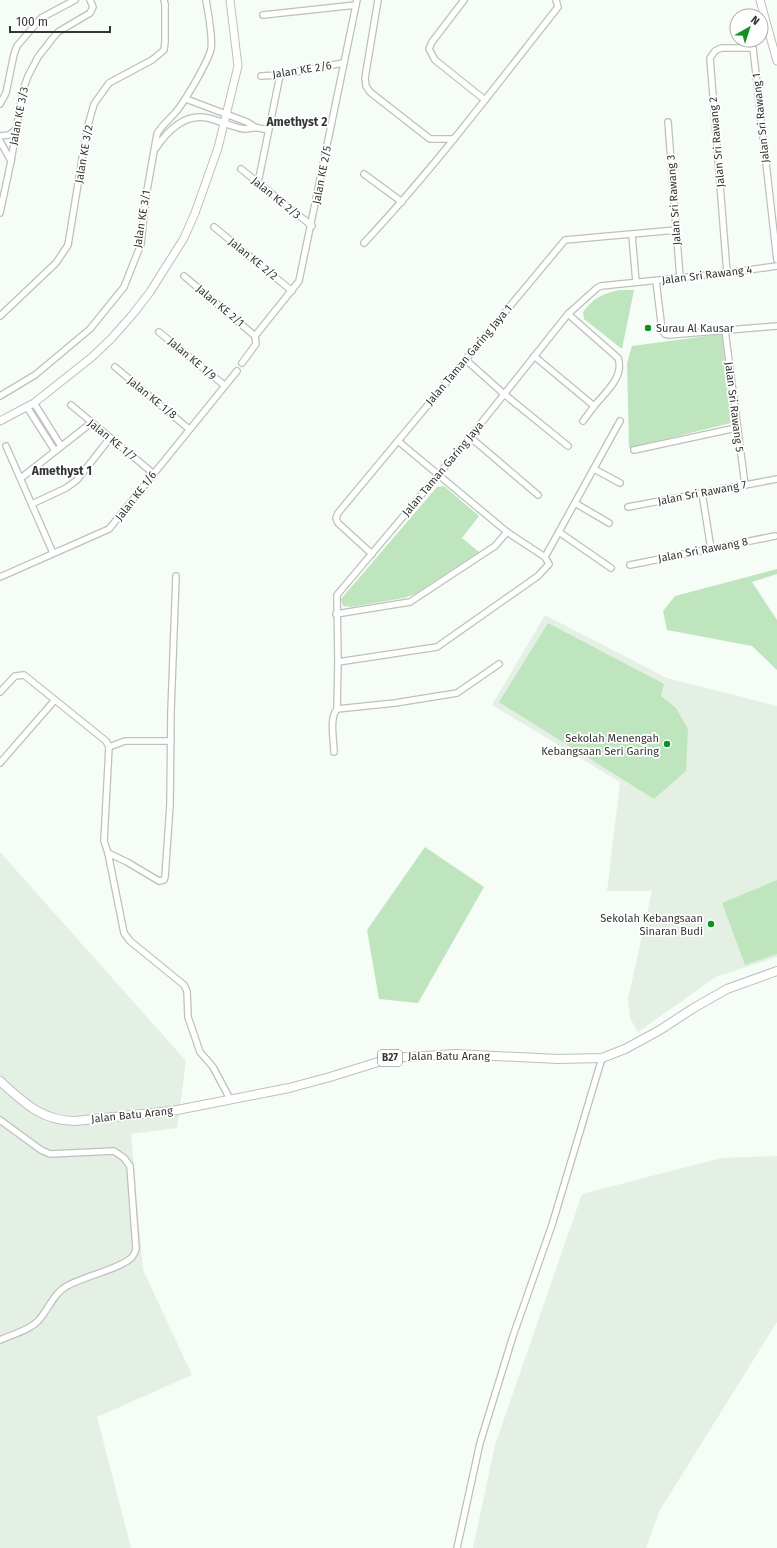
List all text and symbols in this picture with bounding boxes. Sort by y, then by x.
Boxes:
scale bar [10,8,110,34]
north arrow [729,8,769,48]
text: N [748,13,762,28]
text: 100 m [16,15,48,29]
street label: Jalan KE 2/6 [271,59,333,81]
street label: Jalan Sri Rawang 1 [750,73,772,163]
street label: Jalan KE 3/3 [7,86,31,146]
street label: Jalan Sri Rawang 2 [707,96,727,188]
district label: Amethyst 2 [266,115,327,129]
street label: Jalan KE 3/2 [72,124,96,184]
street label: Jalan KE 2/5 [310,144,334,205]
street label: Jalan Sri Rawang 3 [664,154,684,246]
street label: Jalan KE 2/3 [249,174,303,222]
street label: Jalan KE 3/1 [131,189,153,249]
street label: Jalan KE 2/2 [226,235,280,283]
street label: Jalan Sri Rawang 4 [661,263,753,287]
street label: Jalan KE 2/1 [193,282,247,330]
street label: Jalan Taman Garing Jaya 1 [423,302,515,408]
place label: Surau Al Kausar [656,322,735,335]
marker: Surau Al Kausar [643,323,653,333]
street label: Jalan KE 1/9 [165,335,219,383]
street label: Jalan Sri Rawang 5 [722,361,746,453]
street label: Jalan KE 1/8 [125,374,179,422]
street label: Jalan KE 1/7 [85,417,139,463]
street label: Jalan Taman Garing Jaya [400,419,486,519]
district label: Amethyst 1 [31,464,92,478]
street label: Jalan KE 1/6 [113,469,159,523]
street label: Jalan Sri Rawang 7 [656,478,748,508]
street label: Jalan Sri Rawang 8 [657,535,749,565]
place label: Sekolah Menengah Kebangsaan Seri Garing [541,732,659,758]
marker: Sekolah Menengah Kebangsaan Seri Garing [662,739,672,749]
place label: Sekolah Kebangsaan Sinaran Budi [600,912,703,938]
marker: Sekolah Kebangsaan Sinaran Budi [706,919,716,929]
road number: B27 [378,1050,402,1066]
street label: Jalan Batu Arang [408,1050,490,1063]
street label: Jalan Batu Arang [91,1104,174,1126]

